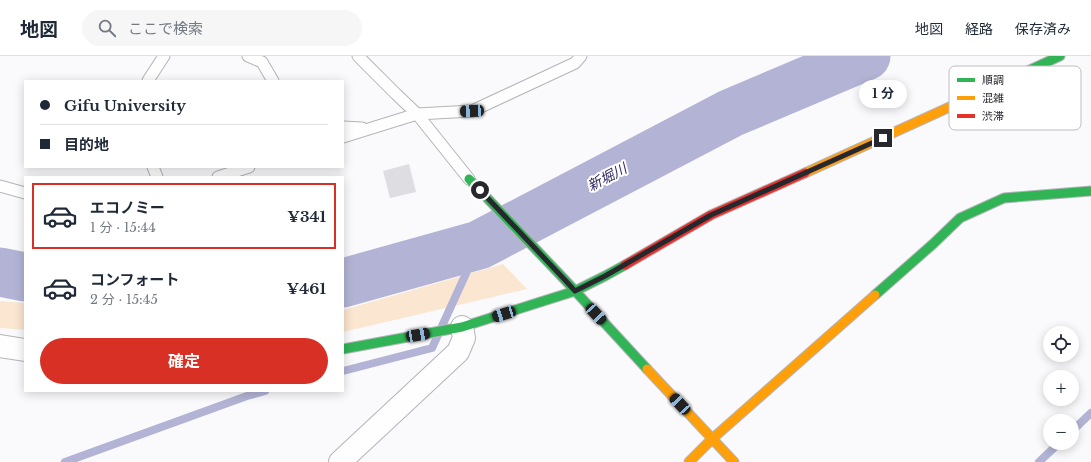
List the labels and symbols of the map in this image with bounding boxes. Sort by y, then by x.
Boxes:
legend [949,66,1081,130]
text: 順調 [982,73,1004,87]
callout: 1 分 [859,80,907,108]
text: 混雑 [982,91,1004,105]
car [460,104,484,118]
text: 渋滞 [982,109,1004,123]
route end [874,129,892,147]
water label: 新堀川 [584,158,632,195]
route start [471,181,489,199]
car [583,301,609,327]
car [491,305,517,323]
car [405,327,431,343]
car [667,391,693,417]

